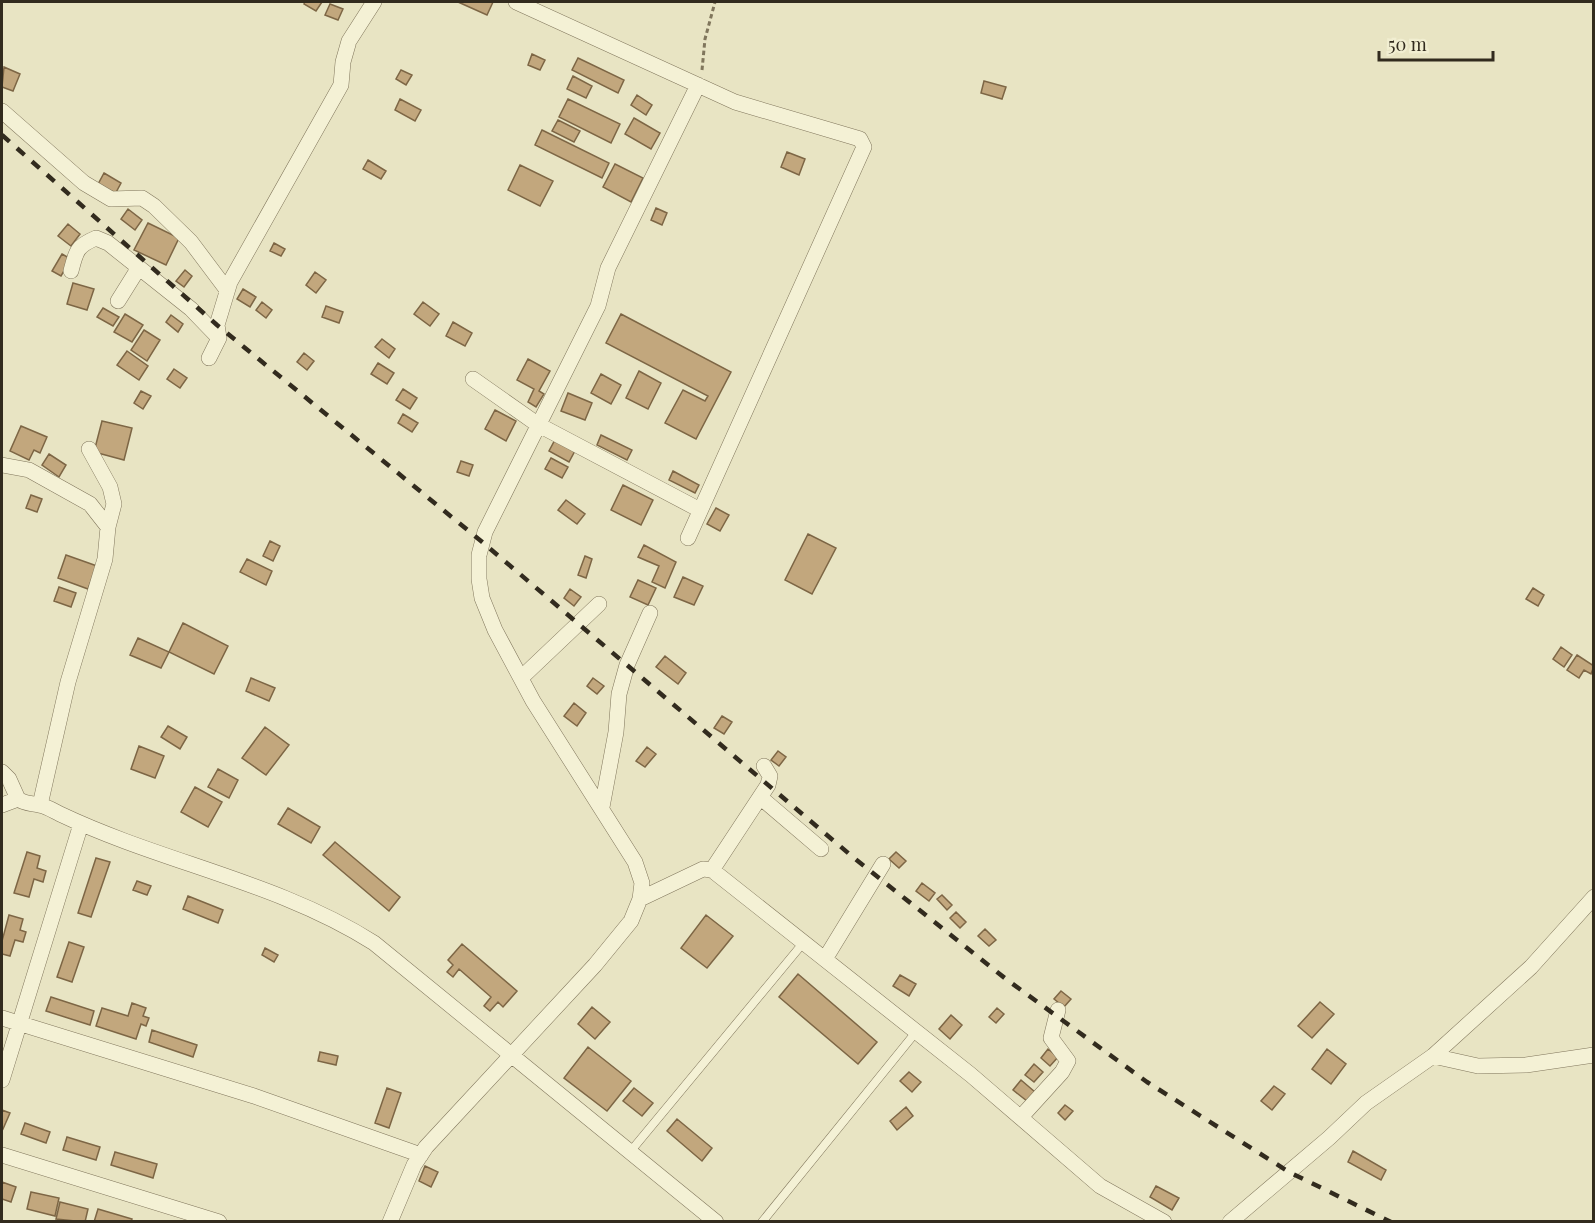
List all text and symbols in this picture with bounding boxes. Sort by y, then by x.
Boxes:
scale bar [1379,24,1493,62]
text: 50 m [1388,32,1427,56]

